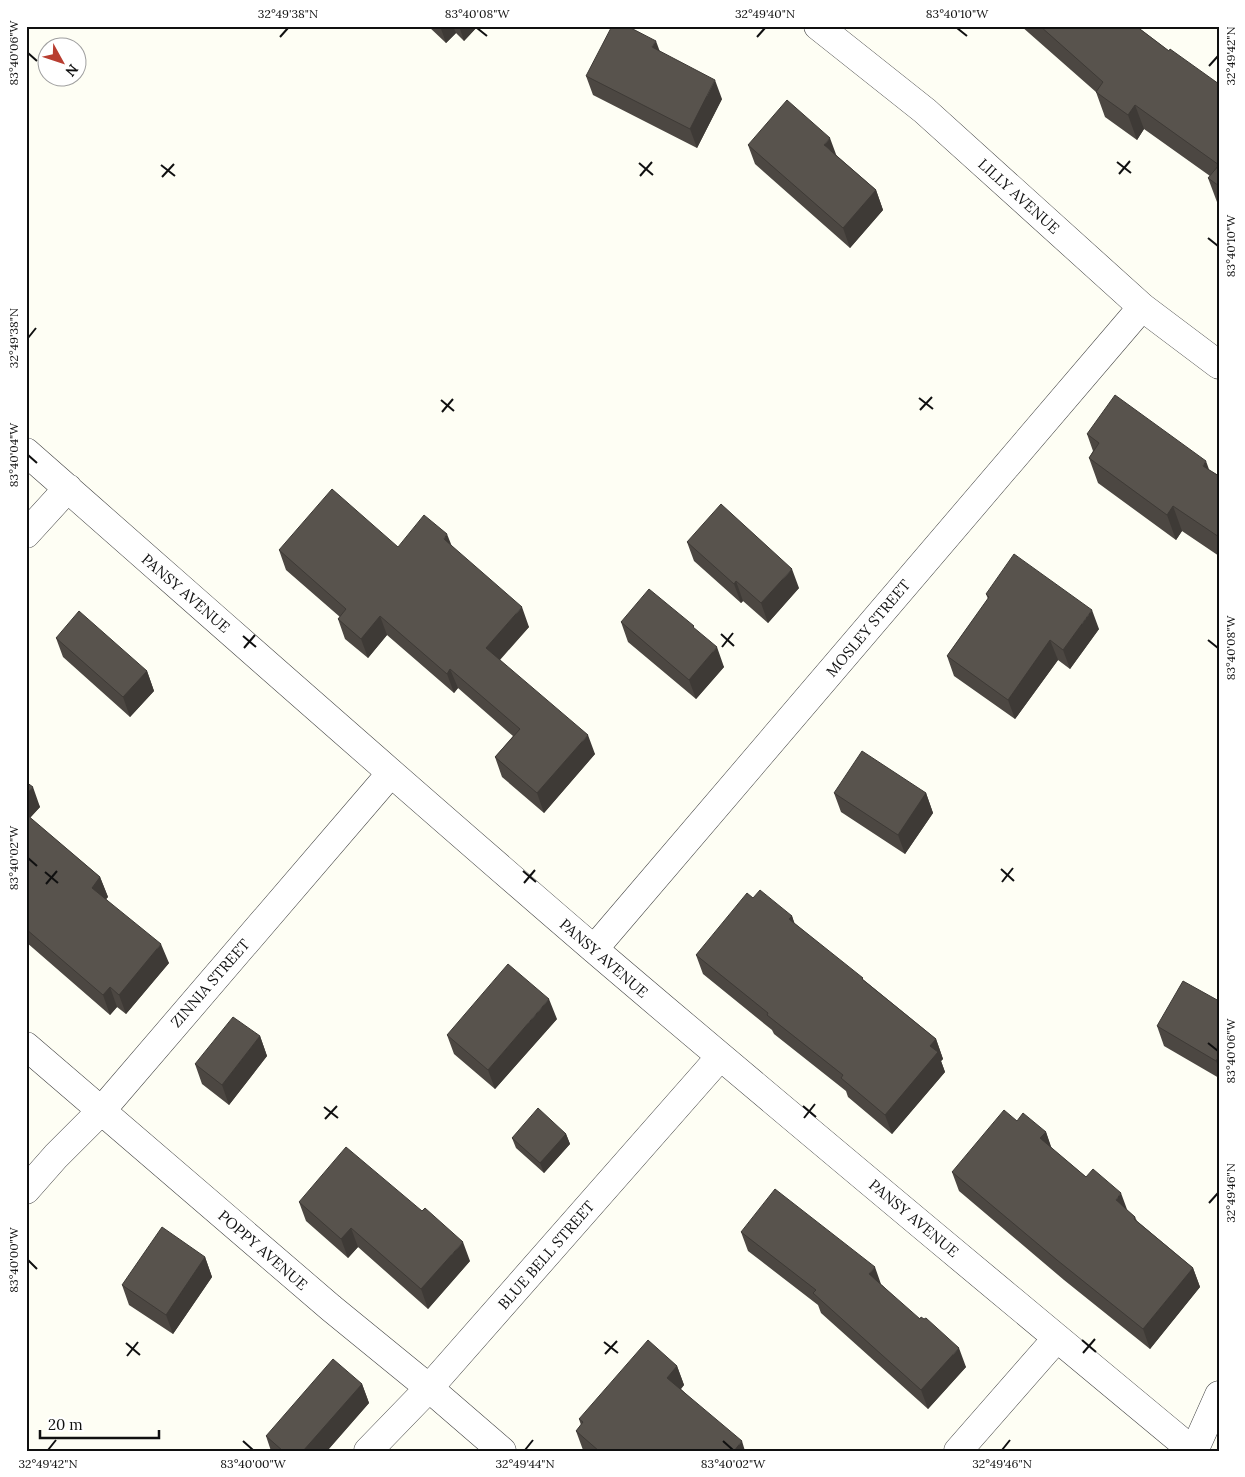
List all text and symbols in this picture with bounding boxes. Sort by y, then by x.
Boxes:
text: 32°49'38"N [258,6,318,21]
text: 83°40'08"W [445,6,510,21]
text: 32°49'40"N [735,6,795,21]
text: 83°40'10"W [926,6,989,21]
text: 83°40'06"W [6,20,21,85]
text: 32°49'42"N [1223,26,1238,86]
north arrow [38,38,88,88]
text: N [61,60,82,80]
street label: LILLY AVENUE [974,154,1064,238]
text: 83°40'10"W [1223,214,1238,277]
text: 32°49'38"N [6,308,21,368]
text: 83°40'04"W [6,422,21,487]
street label: PANSY AVENUE [138,549,234,637]
street label: MOSLEY STREET [822,575,915,681]
text: 83°40'08"W [1223,615,1238,680]
text: 83°40'02"W [6,825,21,890]
street label: PANSY AVENUE [556,914,652,1002]
street label: ZINNIA STREET [166,935,254,1031]
text: 83°40'06"W [1223,1018,1238,1083]
text: 32°49'46"N [1223,1163,1238,1223]
street label: PANSY AVENUE [865,1175,963,1261]
street label: BLUE BELL STREET [494,1196,599,1313]
street label: POPPY AVENUE [214,1206,312,1294]
text: 83°40'00"W [6,1226,21,1293]
scale bar [40,1407,159,1439]
text: 20 m [48,1415,83,1434]
text: 32°49'42"N [18,1456,78,1471]
text: 83°40'00"W [220,1456,287,1471]
text: 32°49'44"N [495,1456,555,1471]
text: 83°40'02"W [701,1456,766,1471]
text: 32°49'46"N [972,1456,1032,1471]

